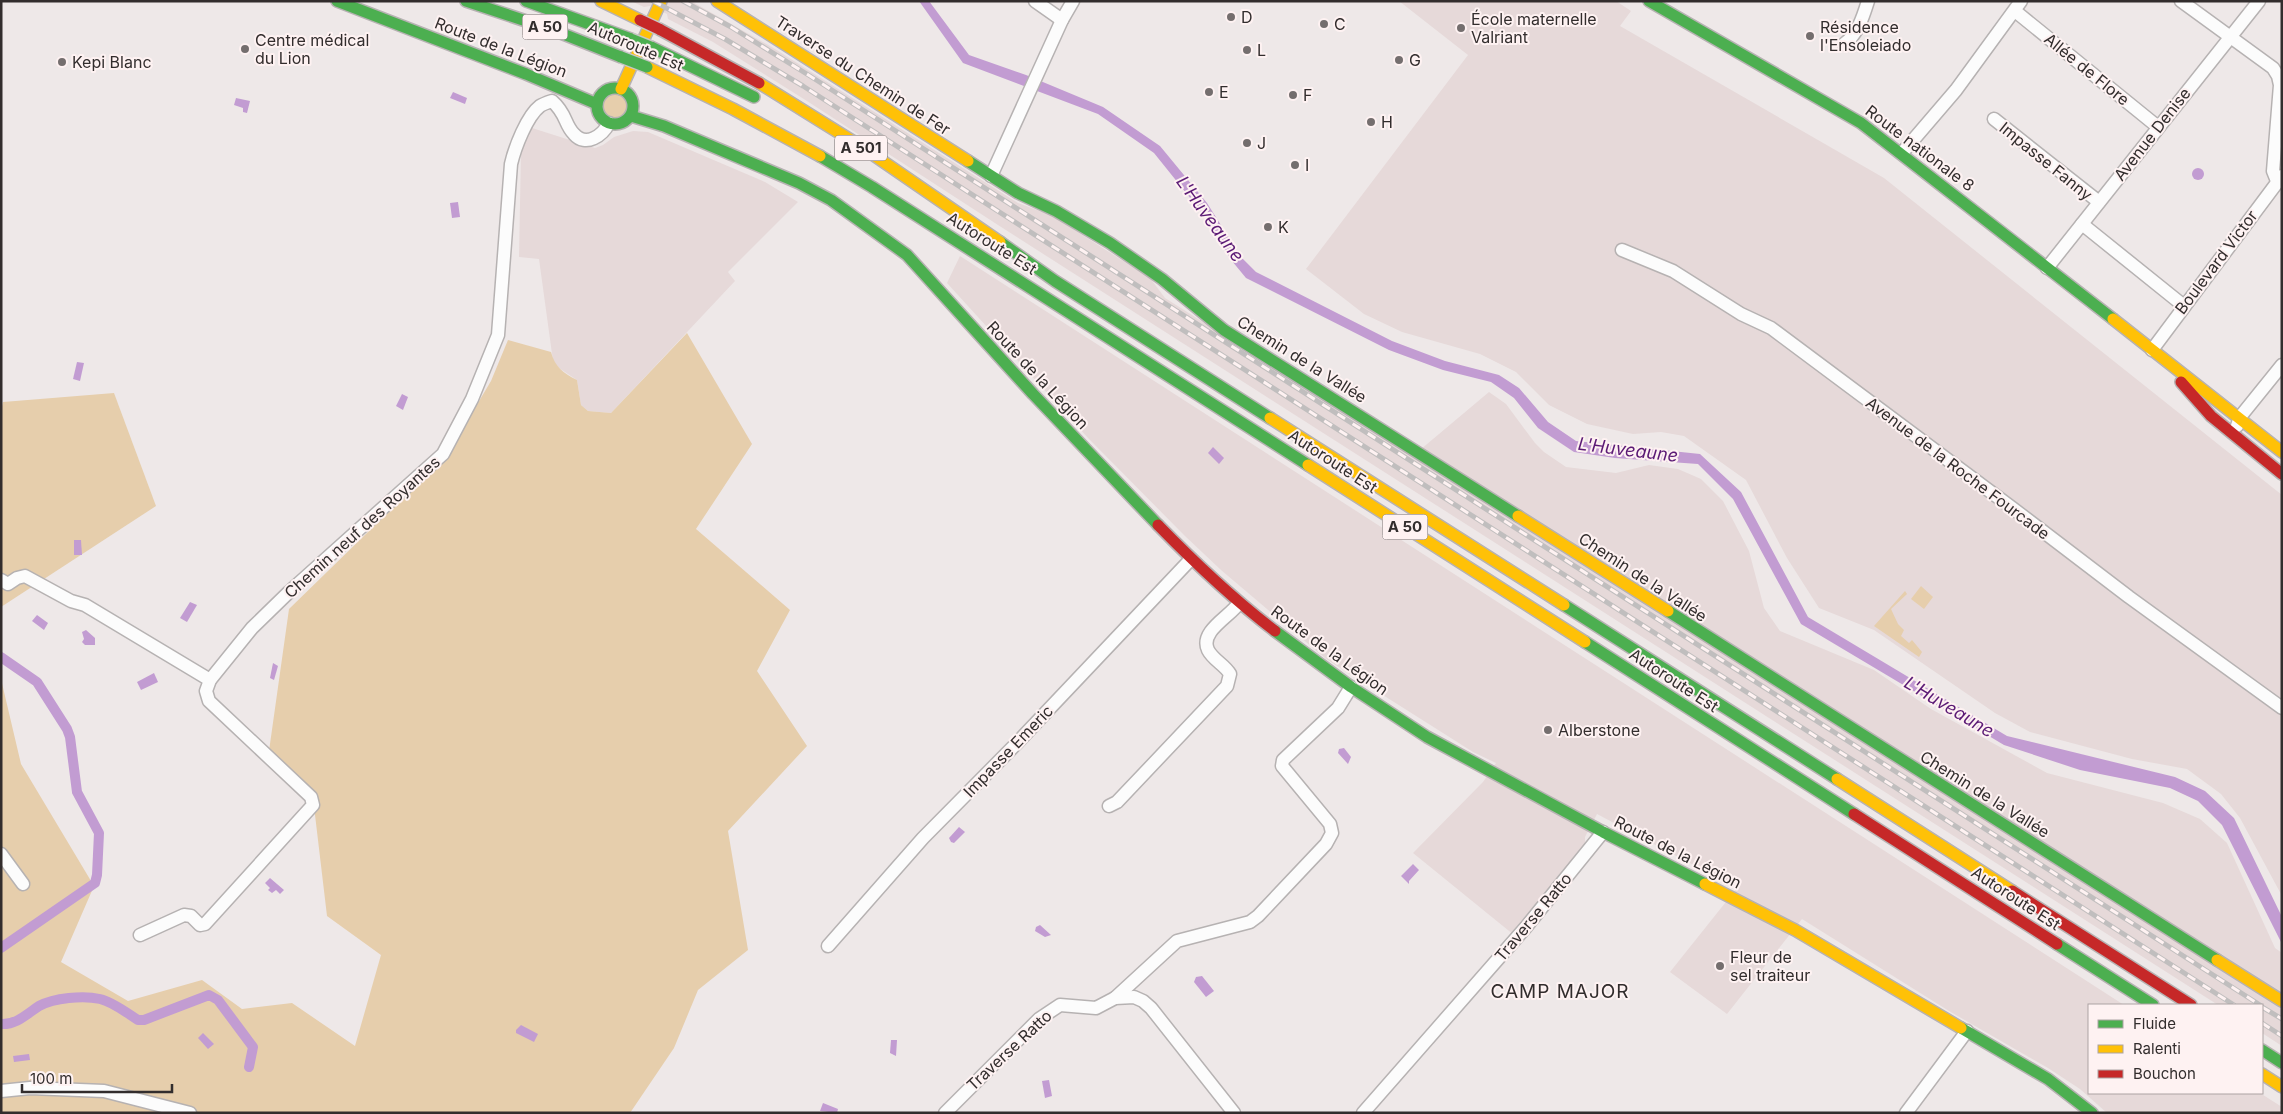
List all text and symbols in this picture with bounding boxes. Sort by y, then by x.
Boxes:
place label: D [1241,7,1253,27]
place label: École maternelle Valriant [1471,9,1597,47]
street label: Traverse du Chemin de Fer [772,11,954,139]
marker: D [1225,11,1237,23]
street label: Route de la Légion [432,13,570,81]
place label: C [1334,14,1346,34]
road number: A 50 [522,15,568,40]
street label: Autoroute Est [585,17,687,75]
place label: Résidence l'Ensoleiado [1820,17,1911,55]
marker: C [1318,18,1330,30]
marker: École maternelle Valriant [1455,22,1467,34]
street label: Allée de Flore [2040,29,2134,109]
place label: Centre médical du Lion [255,30,369,68]
marker: Résidence l'Ensoleiado [1804,30,1816,42]
place label: L [1257,40,1266,60]
marker: Centre médical du Lion [239,43,251,55]
marker: L [1241,44,1253,56]
place label: G [1409,50,1421,70]
place label: Kepi Blanc [72,52,152,72]
marker: G [1393,54,1405,66]
marker: Kepi Blanc [56,56,68,68]
place label: E [1219,82,1229,102]
street label: Avenue Denise [2109,83,2195,185]
place label: F [1303,85,1312,105]
marker: E [1203,86,1215,98]
marker: F [1287,89,1299,101]
street label: Route nationale 8 [1862,101,1978,195]
place label: H [1381,112,1393,132]
marker: H [1365,116,1377,128]
street label: Impasse Fanny [1996,117,2096,205]
place label: J [1257,133,1266,153]
road number: A 501 [835,136,887,160]
marker: J [1241,137,1253,149]
place label: I [1305,155,1309,175]
marker: I [1289,159,1301,171]
water label: L'Huveaune [1172,172,1249,266]
street label: Boulevard Victor [2170,206,2262,318]
street label: Autoroute Est [943,207,1041,279]
place label: K [1278,217,1289,237]
marker: K [1262,221,1274,233]
street label: Chemin de la Vallée [1234,311,1370,407]
street label: Route de la Légion [983,317,1093,433]
street label: Avenue de la Roche Fourcade [1862,392,2054,544]
street label: Autoroute Est [1285,425,1381,497]
water label: L'Huveaune [1577,433,1679,466]
street label: Chemin neuf des Royantes [280,452,444,602]
road number: A 50 [1382,514,1428,540]
street label: Chemin de la Vallée [1575,528,1711,626]
street label: Route de la Légion [1267,601,1393,699]
street label: Autoroute Est [1626,644,1722,716]
water label: L'Huveaune [1901,672,1998,742]
street label: Impasse Emeric [959,701,1057,801]
place label: Alberstone [1558,720,1640,740]
marker: Alberstone [1542,724,1554,736]
street label: Chemin de la Vallée [1917,746,2053,842]
street label: Route de la Légion [1611,811,1745,893]
street label: Autoroute Est [1968,862,2064,934]
street label: Traverse Ratto [1490,869,1576,965]
place label: Fleur de sel traiteur [1730,947,1810,985]
marker: Fleur de sel traiteur [1714,960,1726,972]
district label: CAMP MAJOR [1490,980,1630,1003]
legend [2088,1004,2263,1094]
street label: Traverse Ratto [962,1005,1056,1095]
text: Fluide [2133,1014,2176,1033]
text: Ralenti [2133,1039,2181,1058]
scale bar [22,1062,172,1094]
text: Bouchon [2133,1064,2196,1083]
text: 100 m [30,1069,72,1088]

